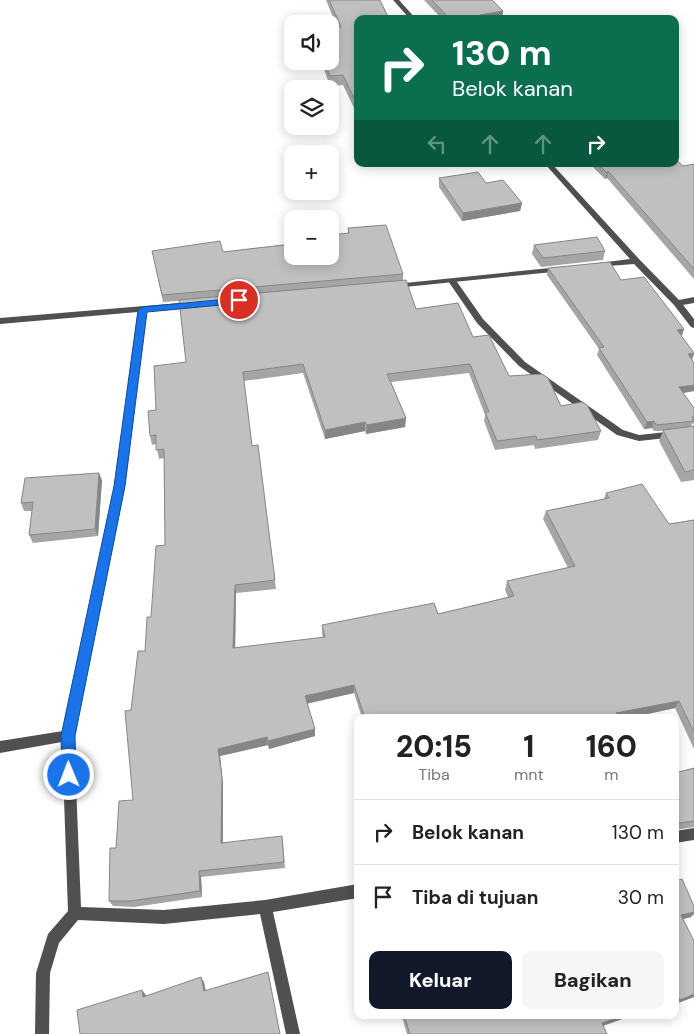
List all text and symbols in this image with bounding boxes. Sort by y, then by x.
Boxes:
map controls [284,15,339,265]
button: sound [284,15,339,70]
text: 130 m [452,30,552,76]
icon: right [369,35,434,100]
text: Belok kanan [452,74,573,103]
button: layers [284,80,339,135]
icon: left [423,130,451,158]
icon: ahead [476,130,504,158]
icon: ahead [529,130,557,158]
icon: right [582,130,610,158]
button: + [284,145,339,200]
button: − [284,210,339,265]
pin [218,279,260,321]
icon: arrive [225,286,253,314]
text: 20:15 [396,727,472,766]
text: 1 [523,727,534,766]
text: 160 [586,727,637,766]
position arrow [42,748,94,800]
text: Tiba [418,764,450,785]
text: mnt [514,764,544,785]
text: m [604,764,618,785]
icon: right [369,818,397,846]
text: Belok kanan [412,820,524,845]
text: 130 m [612,820,664,845]
icon: arrive [369,883,397,911]
text: Tiba di tujuan [412,885,538,910]
text: 30 m [618,885,664,910]
button: Keluar [369,951,512,1009]
button: Bagikan [522,951,664,1009]

